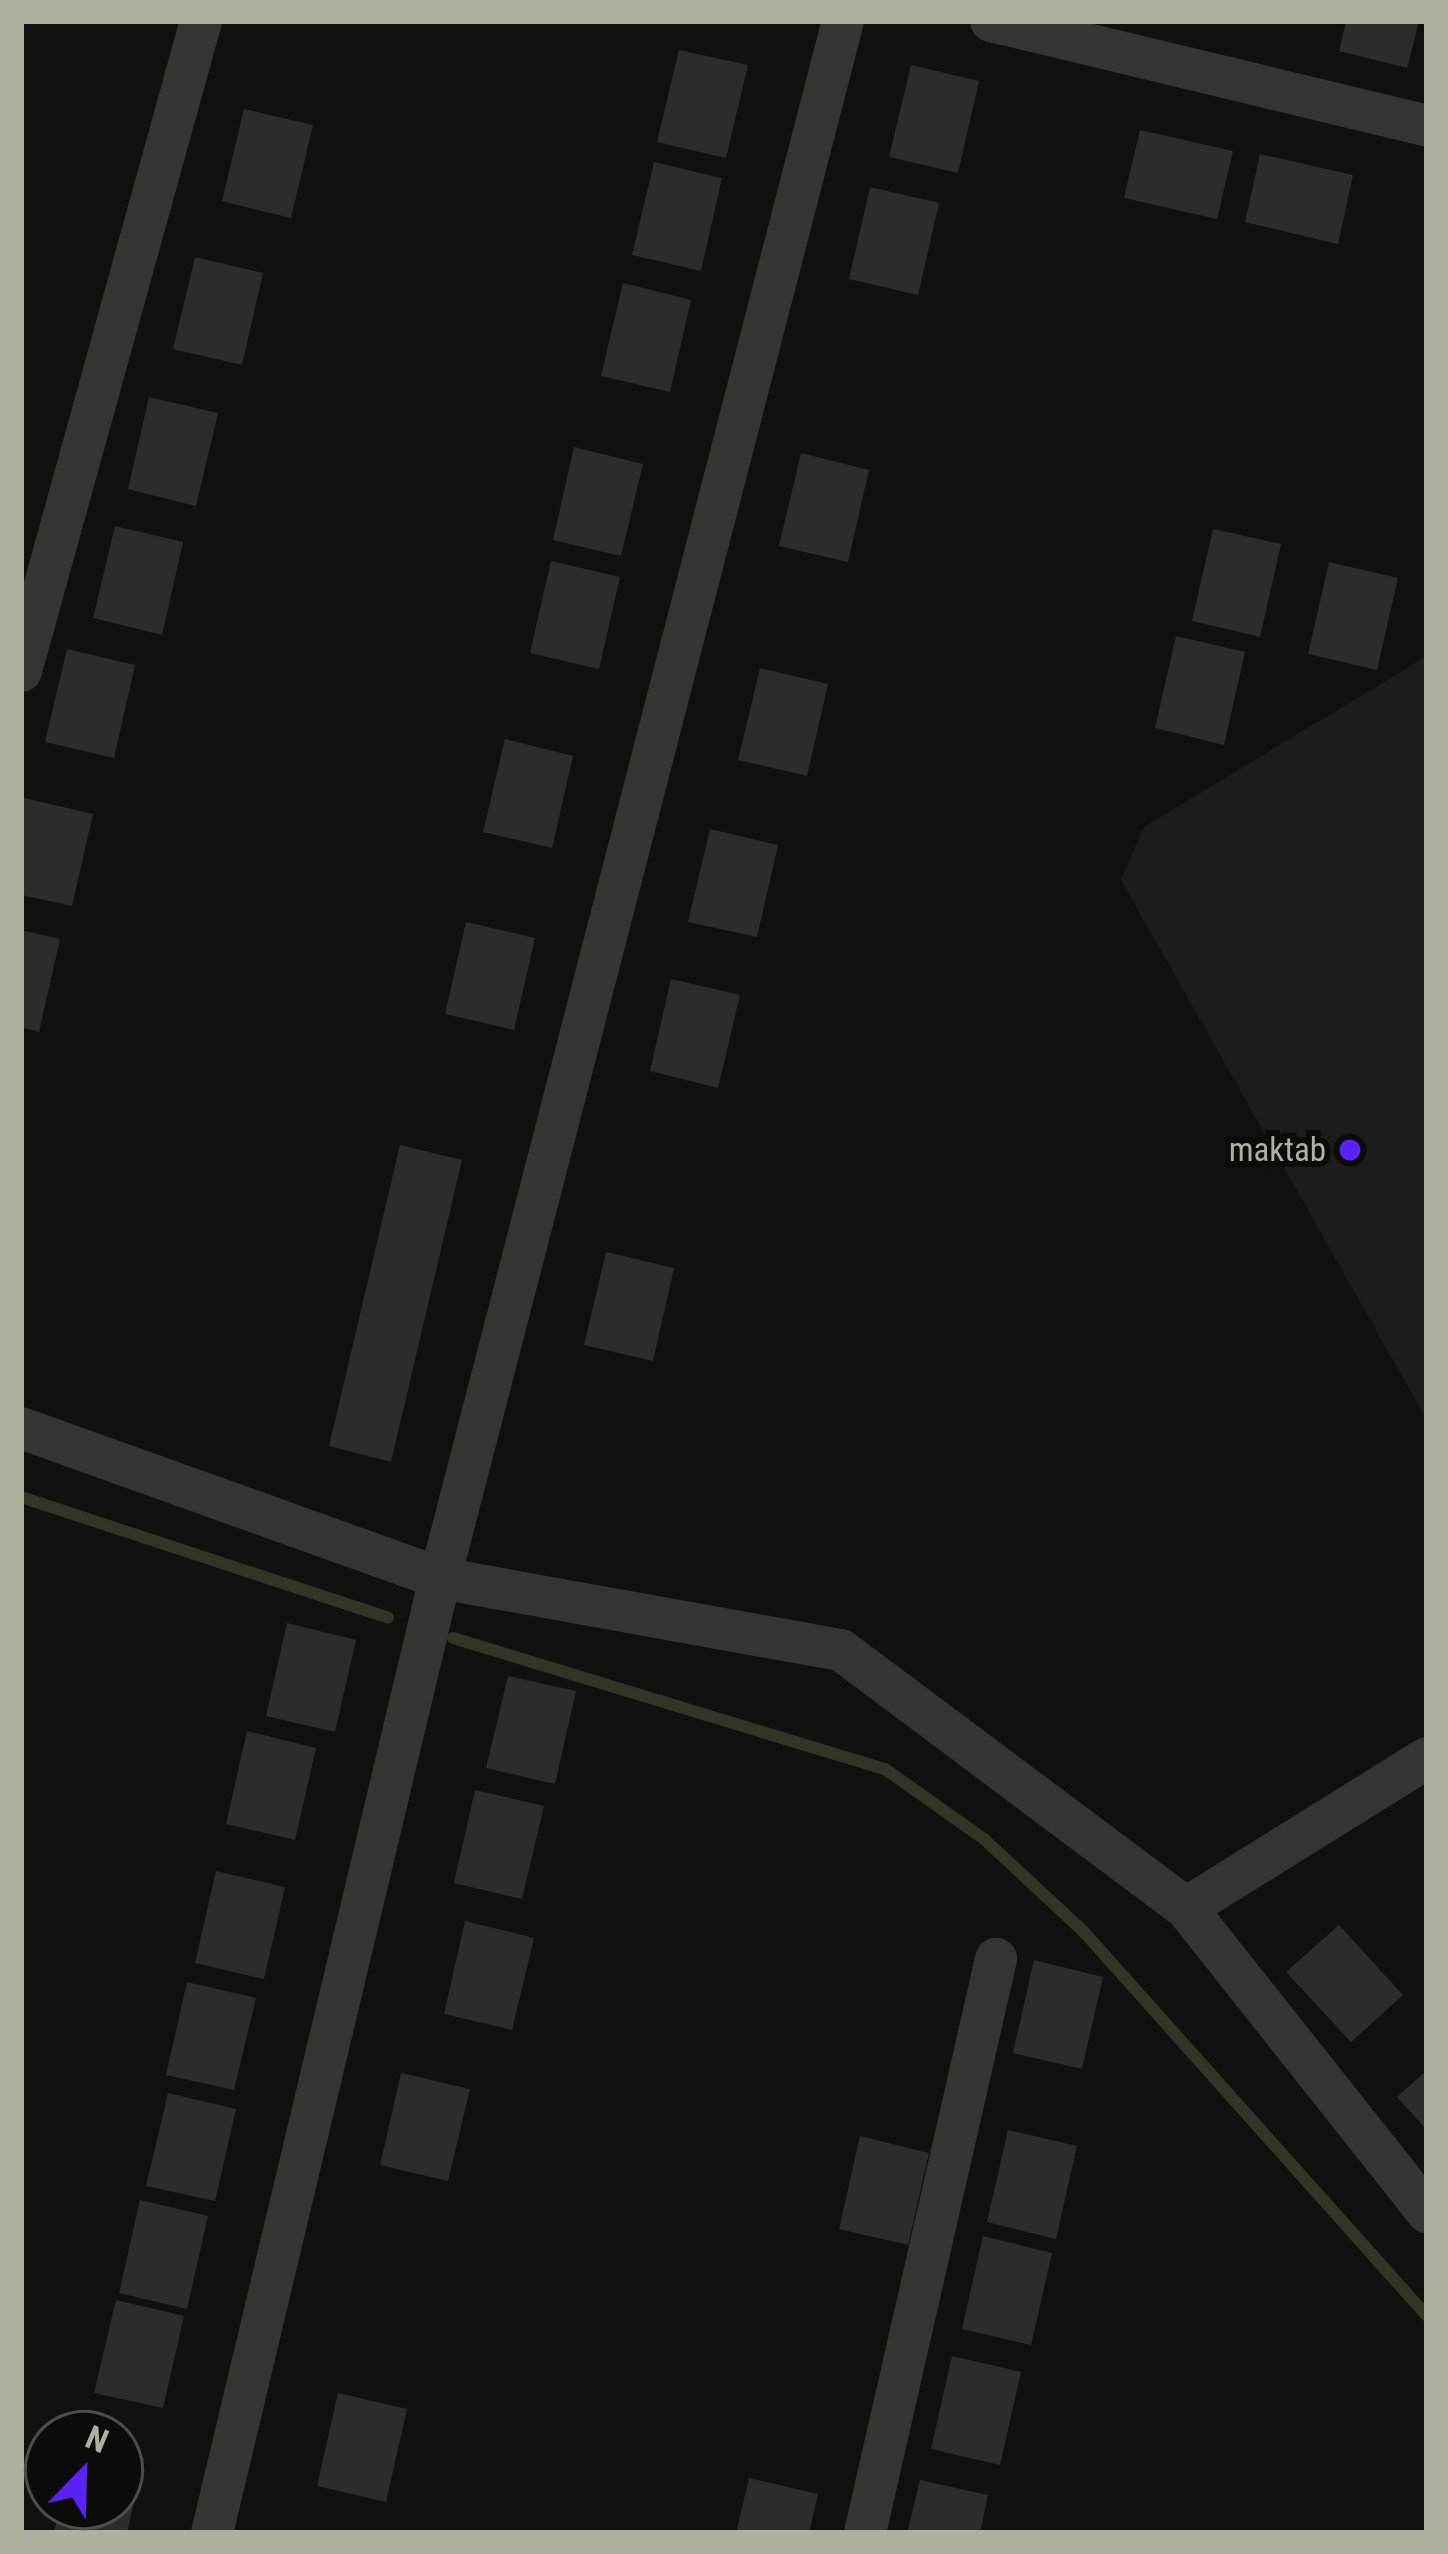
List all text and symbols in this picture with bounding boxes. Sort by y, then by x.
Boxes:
place label: maktab [1229,1130,1326,1170]
marker: maktab [1337,1137,1363,1163]
north arrow [24,2410,144,2530]
text: N [80,2417,114,2461]

